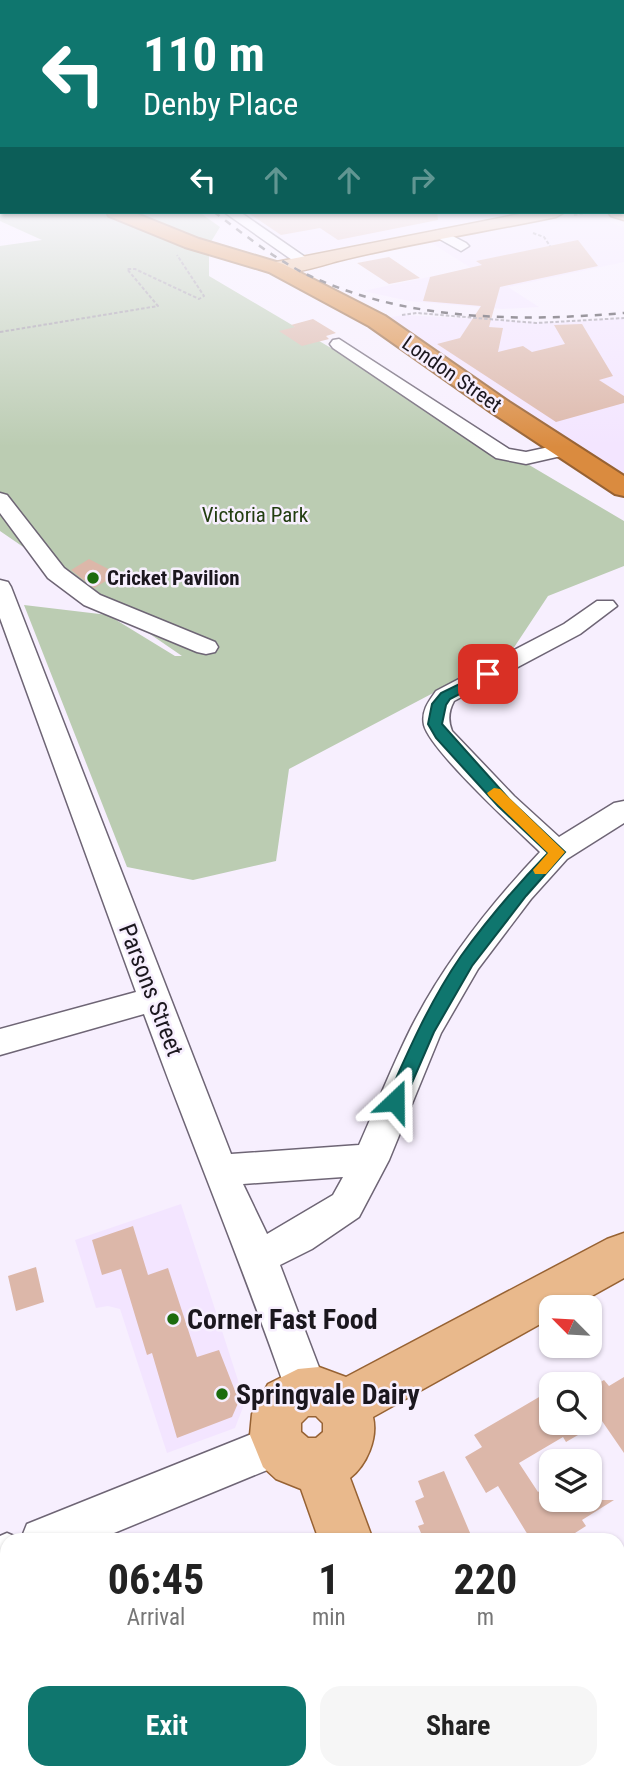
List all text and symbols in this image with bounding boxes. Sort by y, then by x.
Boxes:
text: 110 m [143,26,265,83]
icon: left [28,28,119,119]
text: Denby Place [143,85,298,123]
icon: left [184,161,222,199]
icon: ahead [257,161,295,199]
icon: ahead [330,161,368,199]
icon: right [403,161,441,199]
street label: London Street [398,331,506,417]
park label: Victoria Park [202,503,309,527]
place label: Cricket Pavilion [107,566,240,590]
marker: Cricket Pavilion [85,570,101,586]
pin [458,644,518,704]
icon: arrive [469,655,507,693]
street label: Parsons Street [113,920,189,1060]
position arrow [358,1064,432,1138]
north arrow [539,1295,602,1358]
map controls [539,1295,602,1512]
place label: Corner Fast Food [187,1303,378,1336]
marker: Corner Fast Food [165,1311,181,1327]
button: search [539,1372,602,1435]
place label: Springvale Dairy [236,1378,420,1411]
marker: Springvale Dairy [214,1386,230,1402]
button: layers [539,1449,602,1512]
text: 06:45 [108,1555,204,1604]
text: 1 [318,1555,339,1604]
text: 220 [453,1555,517,1604]
text: Arrival [127,1604,185,1631]
text: min [312,1604,346,1631]
text: m [477,1604,494,1631]
button: Exit [28,1686,306,1766]
button: Share [320,1686,597,1766]

